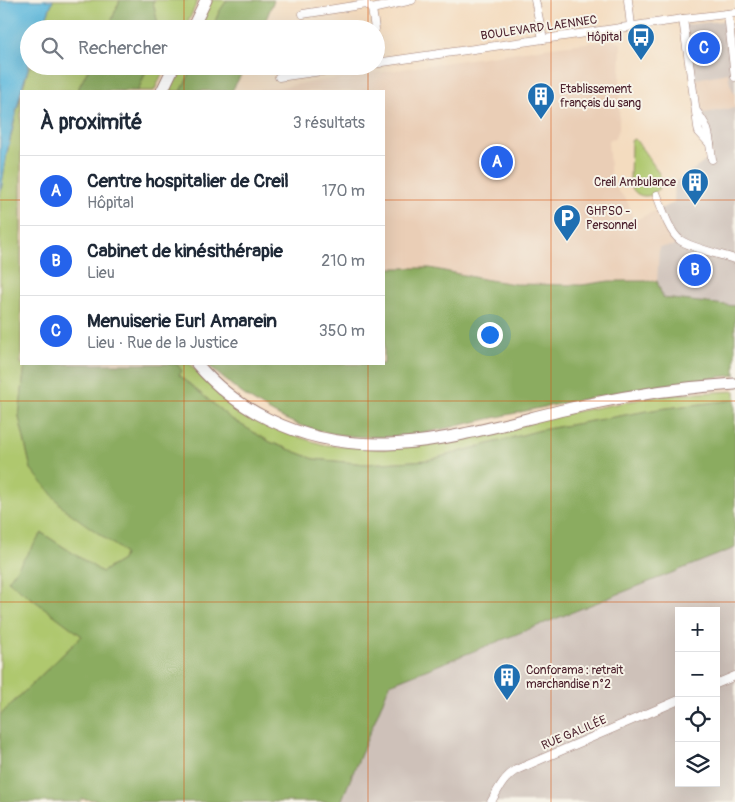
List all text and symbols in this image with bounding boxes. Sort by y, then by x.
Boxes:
street label: BOULEVARD LAENNEC [480,12,598,44]
search box [20,20,385,75]
bus stop icon: Hôpital [626,22,656,61]
pin: C [688,29,720,67]
place label: Hôpital [587,30,622,45]
icon: search [38,34,66,62]
text: Rechercher [78,36,168,60]
building icon: Etablissement français du sang [526,81,556,120]
place label: Etablissement français du sang [560,82,641,111]
text: À proximité [40,109,143,136]
text: 3 résultats [293,113,365,133]
pin: A [481,143,513,181]
building icon: Creil Ambulance [680,167,710,206]
text: Centre hospitalier de Creil [87,169,289,193]
place label: Creil Ambulance [594,175,676,190]
text: A [51,181,61,201]
text: 170 m [322,181,365,201]
text: Hôpital [87,193,134,213]
parking icon: GHPSO - Personnel [552,203,582,242]
place label: GHPSO - Personnel [586,204,637,233]
text: Cabinet de kinésithérapie [87,239,283,263]
text: B [51,251,61,271]
text: 210 m [321,251,365,271]
pin: B [679,251,711,289]
text: Lieu [87,263,115,283]
text: Menuiserie Eurl Amarein [87,309,277,333]
text: C [51,321,61,341]
text: 350 m [319,321,365,341]
your location [477,322,503,348]
text: Lieu · Rue de la Justice [87,333,238,353]
map controls [675,607,720,787]
button: + [675,607,720,652]
button: − [675,652,720,697]
building icon: Conforama : retrait marchandise n°2 [492,662,522,701]
place label: Conforama : retrait marchandise n°2 [526,663,623,692]
button: locate [675,697,720,742]
street label: RUE GALILÉE [539,712,609,753]
button: layers [675,742,720,787]

